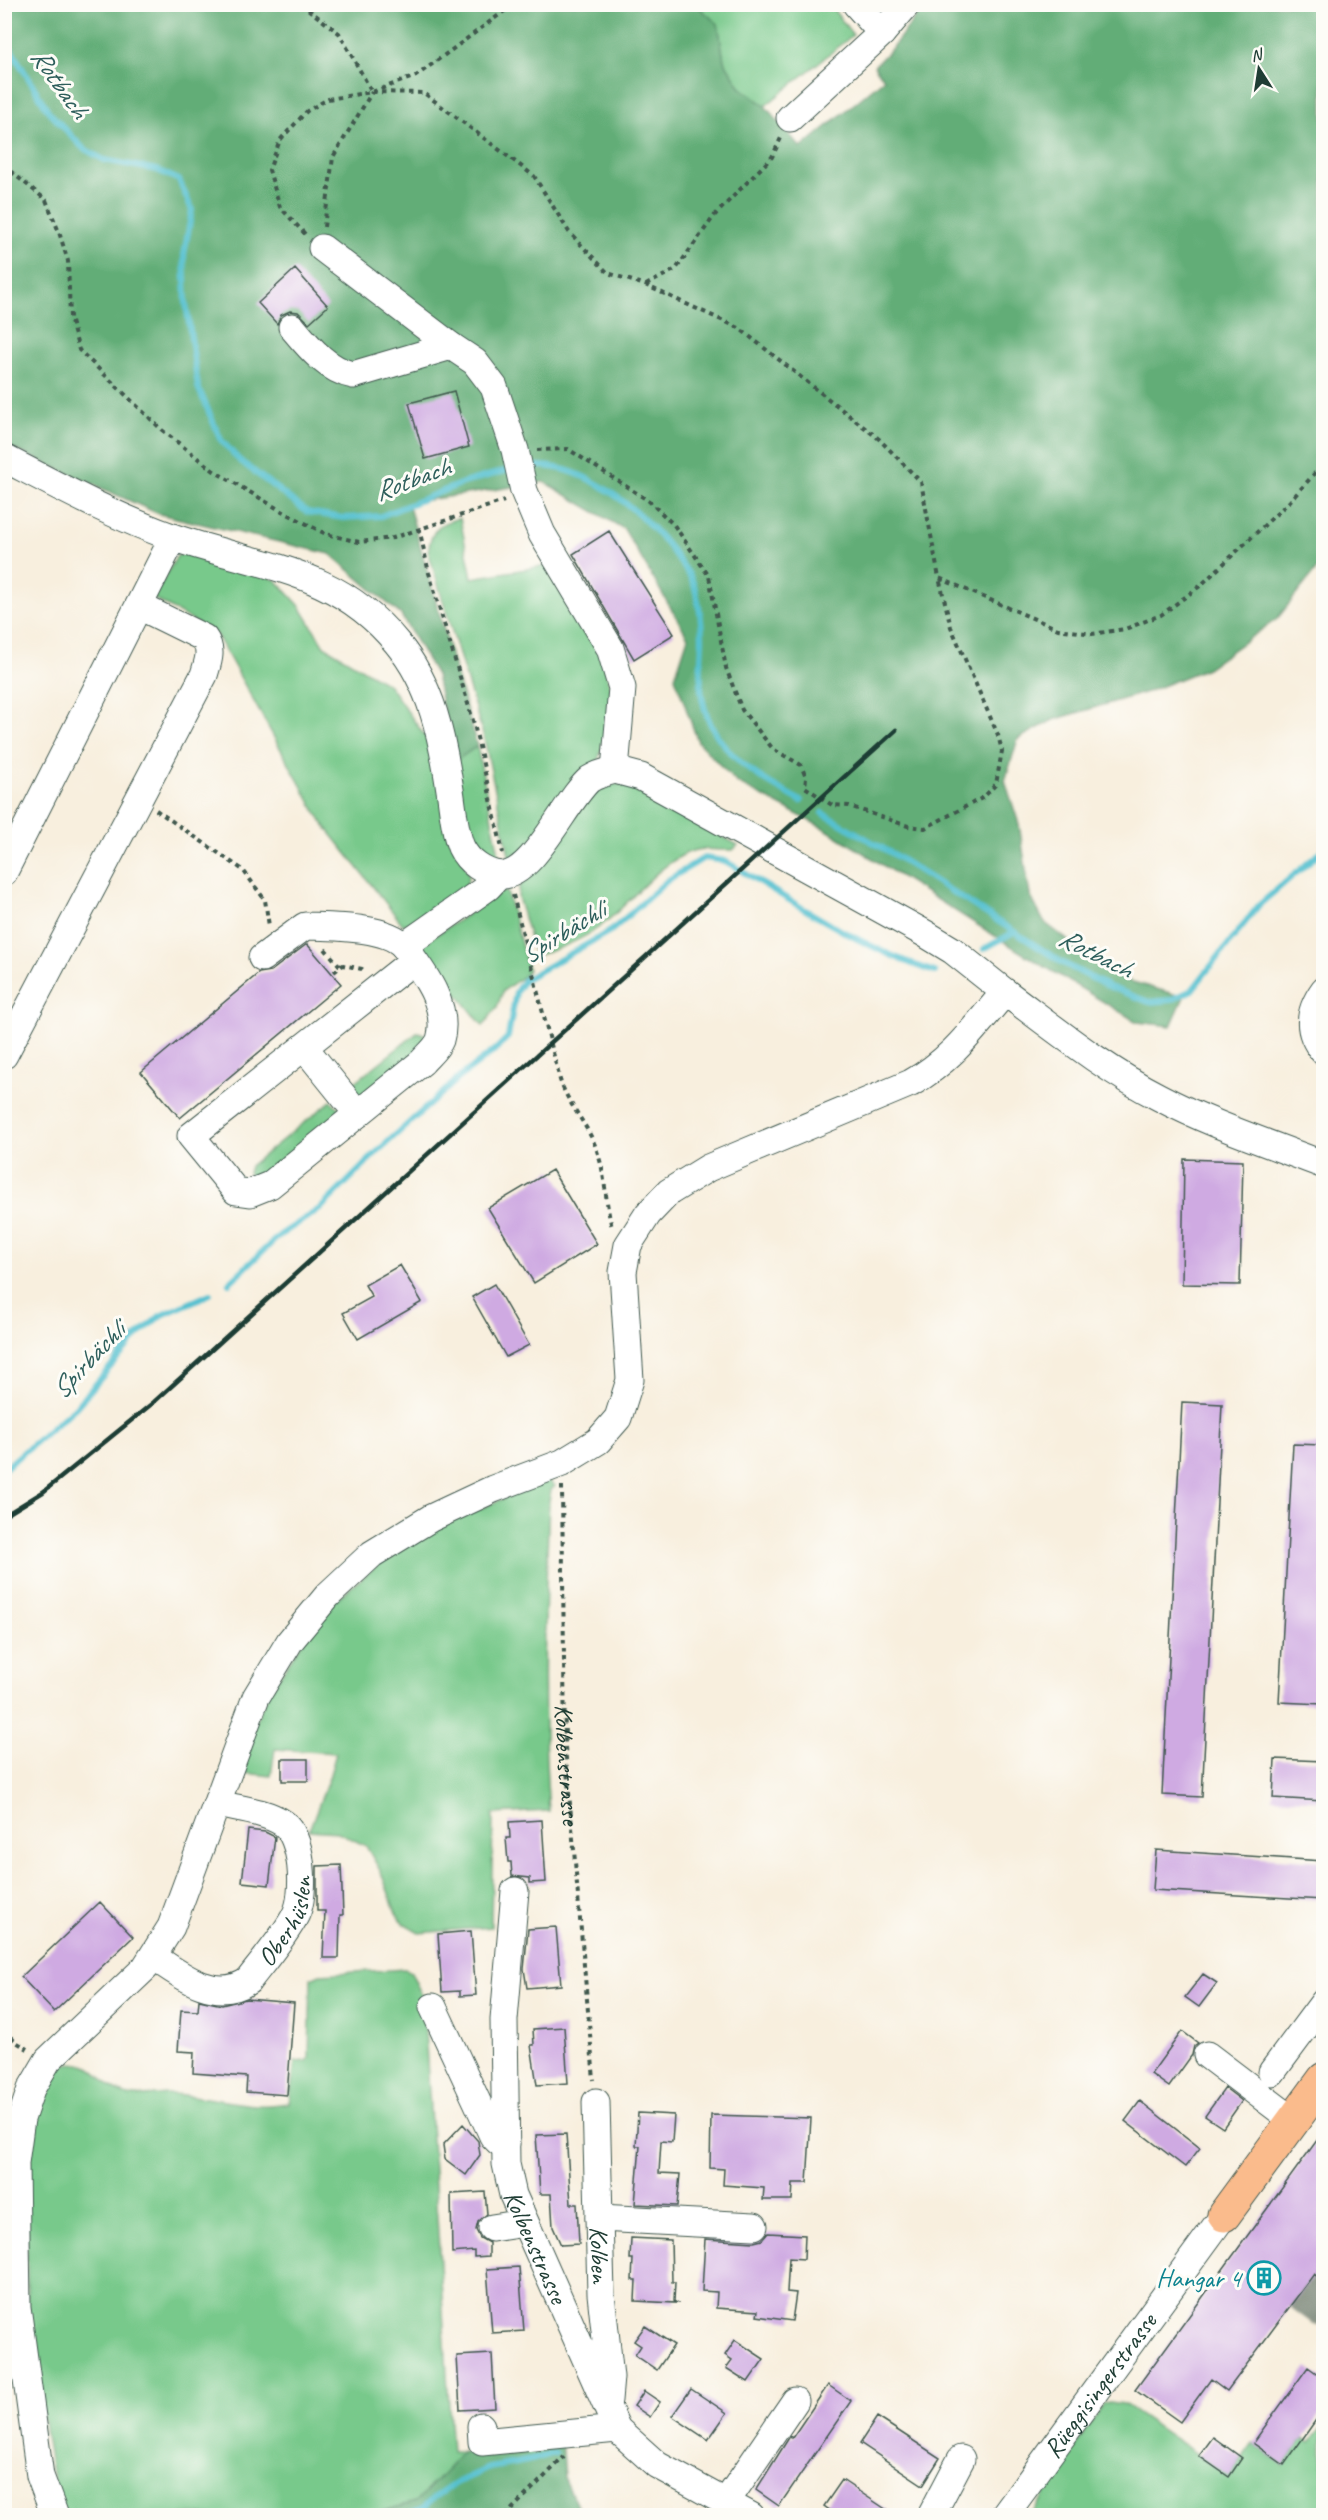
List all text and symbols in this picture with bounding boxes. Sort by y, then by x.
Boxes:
north arrow [1229,39,1289,99]
water label: Rotbach [24,41,98,127]
text: N [1249,44,1266,66]
water label: Rotbach [370,449,457,508]
water label: Spirbächli [515,889,617,971]
water label: Rotbach [1054,920,1141,987]
water label: Spirbächli [44,1309,137,1406]
street label: Kolbenstrasse [548,1705,588,1829]
street label: Oberhüslen [250,1875,319,1973]
street label: Kolbenstrasse [496,2185,576,2311]
street label: Kolben [582,2226,617,2285]
building icon: Hangar 4 [1246,2260,1282,2296]
place label: Hangar 4 [1156,2262,1243,2295]
street label: Rüeggisingerstrasse [1036,2305,1165,2464]

